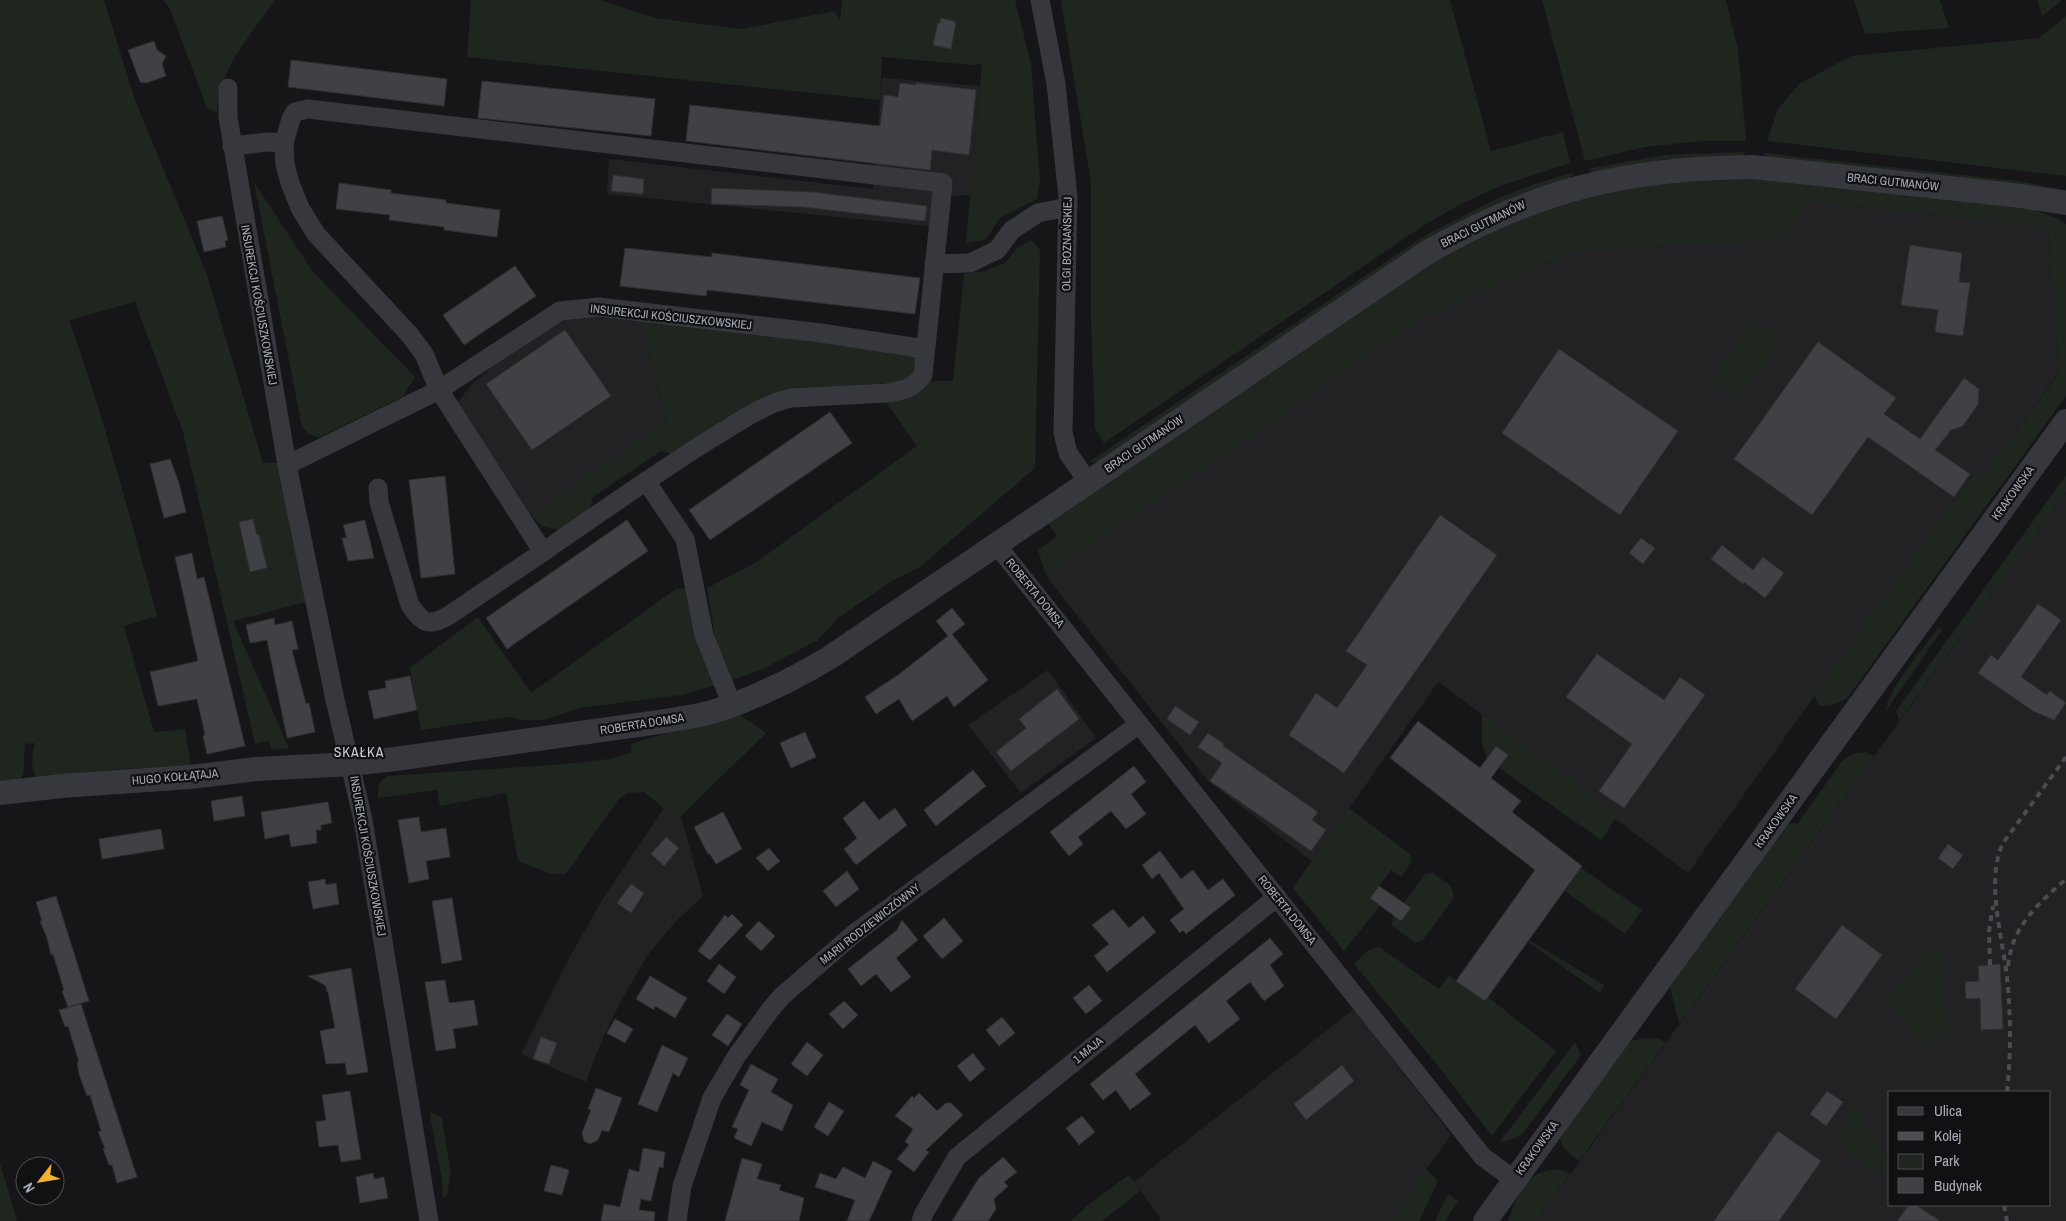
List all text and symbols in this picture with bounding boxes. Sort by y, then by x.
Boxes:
street label: BRACI GUTMANÓW [1846,169,1940,195]
street label: OLGI BOZNAŃSKIEJ [1058,196,1076,291]
street label: BRACI GUTMANÓW [1438,196,1529,251]
street label: INSUREKCJI KOŚCIUSZKOWSKIEJ [237,224,281,386]
street label: INSUREKCJI KOŚCIUSZKOWSKIEJ [589,301,753,333]
street label: BRACI GUTMANÓW [1101,411,1187,476]
street label: KRAKOWSKA [1988,462,2038,523]
street label: ROBERTA DOMSA [1002,555,1068,631]
street label: ROBERTA DOMSA [599,709,686,739]
district label: SKAŁKA [334,743,384,761]
street label: HUGO KOŁŁĄTAJA [131,765,219,789]
street label: INSUREKCJI KOŚCIUSZKOWSKIEJ [346,775,390,937]
street label: KRAKOWSKA [1751,790,1801,851]
street label: ROBERTA DOMSA [1254,872,1320,948]
street label: MARII RODZIEWICZÓWNY [817,880,924,968]
street label: 1 MAJA [1070,1033,1107,1067]
legend [1888,1091,2051,1206]
text: Ulica [1934,1100,1962,1121]
street label: KRAKOWSKA [1512,1117,1562,1178]
text: Kolej [1934,1125,1961,1146]
text: Park [1934,1150,1960,1171]
north arrow [15,1156,65,1206]
text: Budynek [1934,1175,1983,1196]
text: N [19,1180,39,1196]

